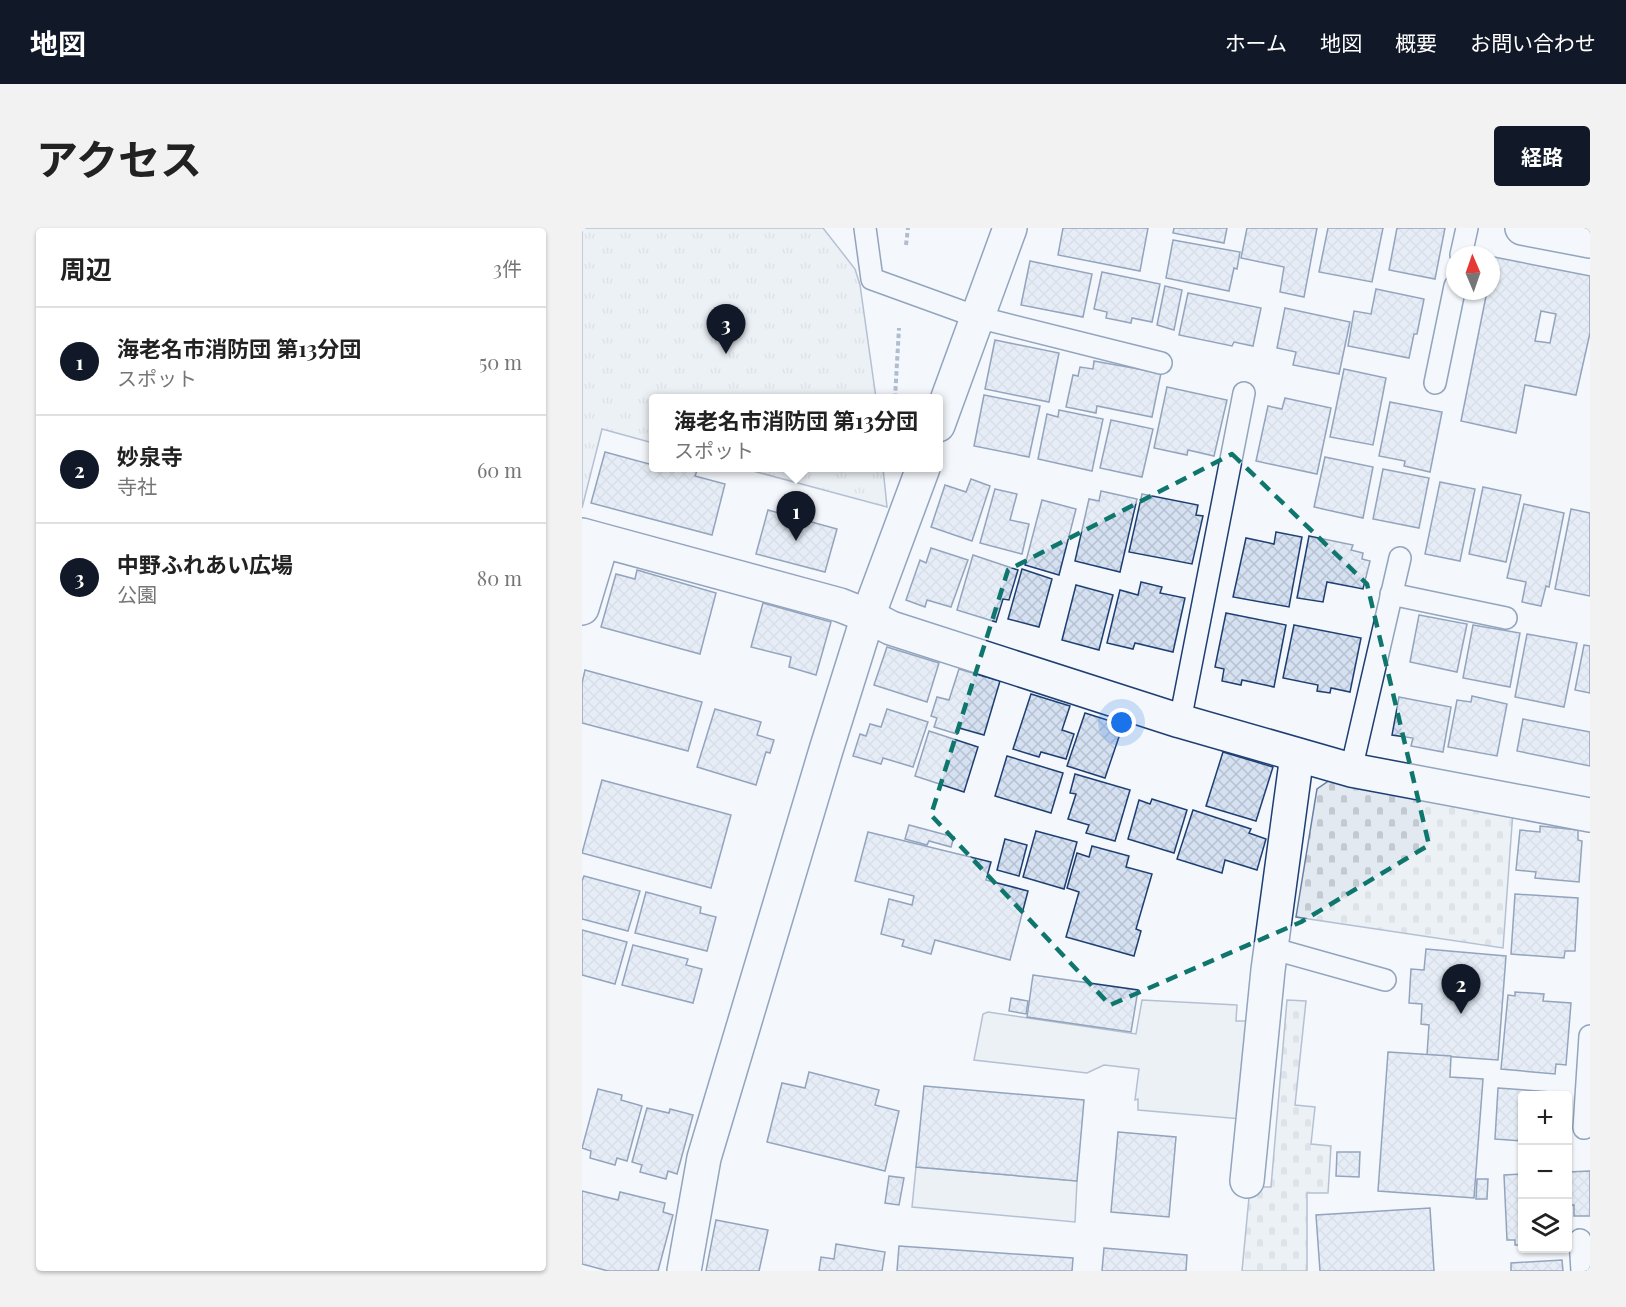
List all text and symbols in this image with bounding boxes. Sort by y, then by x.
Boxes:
text: 地図 [30,24,86,61]
text: ホーム [1225,28,1287,56]
text: 地図 [1320,28,1362,56]
text: 概要 [1395,28,1437,56]
text: お問い合わせ [1470,28,1596,56]
button: 経路 [1494,126,1590,186]
text: アクセス [36,130,202,186]
north arrow [1446,246,1500,300]
text: 周辺 [60,251,112,286]
text: 3件 [493,254,522,281]
pin: 3 [706,304,746,354]
text: 海老名市消防団 第13分団 [117,333,361,363]
text: 1 [76,348,83,375]
text: 50 m [479,348,522,375]
text: スポット [117,364,197,391]
popup [649,394,943,472]
text: 海老名市消防団 第13分団 [674,405,918,435]
text: スポット [674,436,754,463]
text: 妙泉寺 [117,441,183,471]
text: 2 [74,456,85,483]
text: 60 m [477,456,522,483]
text: 寺社 [117,472,157,499]
pin: 1 [776,492,816,541]
text: 中野ふれあい広場 [117,549,293,579]
text: 3 [75,564,84,591]
text: 80 m [477,564,522,591]
text: 公園 [117,580,157,607]
your location [1107,708,1136,737]
pin: 2 [1442,964,1480,1014]
map controls [1518,1091,1572,1253]
button: + [1518,1091,1572,1145]
button: − [1518,1145,1572,1199]
button: layers [1518,1199,1572,1253]

